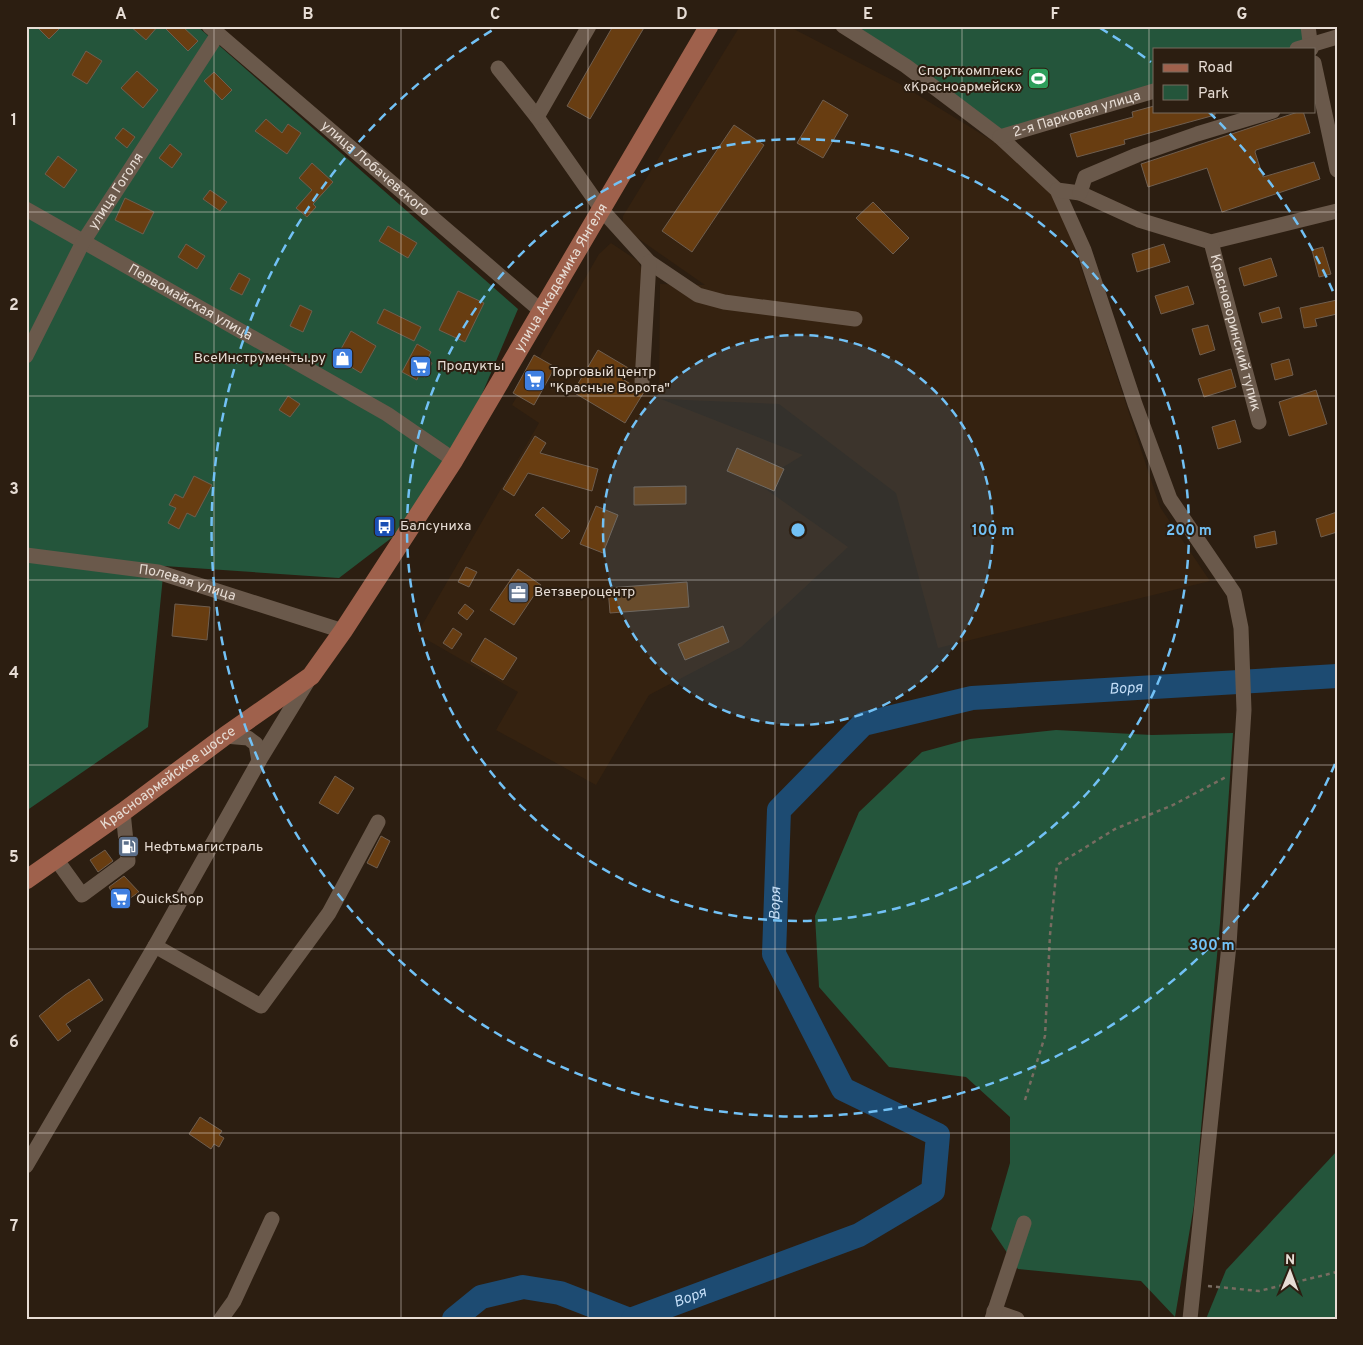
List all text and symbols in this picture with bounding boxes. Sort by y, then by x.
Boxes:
text: A [115,5,127,25]
text: B [302,5,314,25]
text: C [490,5,500,25]
text: D [676,5,688,25]
text: E [863,5,873,25]
text: F [1050,5,1060,25]
text: G [1237,5,1247,25]
legend [1153,48,1316,112]
text: Road [1198,59,1233,78]
place label: Спорткомплекс «Красноармейск» [904,63,1022,96]
sports icon: Спорткомплекс «Красноармейск» [1026,67,1050,91]
text: Park [1198,85,1229,104]
street label: 2-я Парковая улица [1011,87,1143,141]
text: 1 [11,111,17,131]
street label: улица Лобачевского [317,117,433,220]
street label: улица Гоголя [85,149,147,233]
street label: улица Академика Янгеля [511,200,611,355]
street label: Красноворинский тупик [1206,252,1264,413]
street label: Первомайская улица [125,260,256,344]
text: 2 [9,296,19,316]
shop icon: ВсеИнструменты.ру [330,346,354,370]
place label: ВсеИнструменты.ру [194,350,326,367]
supermarket icon: Продукты [409,354,433,378]
place label: Продукты [437,358,504,375]
place label: Торговый центр "Красные Ворота" [550,364,670,397]
supermarket icon: Торговый центр "Красные Ворота" [522,368,546,392]
text: 3 [9,480,19,500]
bus stop icon: Балсуниха [372,514,396,538]
place label: Балсуниха [400,518,471,535]
centre of rings [789,521,807,539]
text: 100 m [972,522,1014,541]
text: 200 m [1166,522,1212,541]
street label: Полевая улица [138,561,238,605]
office icon: Ветзвероцентр [506,580,530,604]
place label: Ветзвероцентр [534,584,635,601]
text: 4 [9,664,19,684]
water label: Воря [1108,678,1143,699]
street label: Красноармейское шоссе [97,723,239,833]
fuel station icon: Нефтьмагистраль [116,835,140,859]
place label: Нефтьмагистраль [144,839,263,856]
text: 5 [9,848,19,868]
water label: Воря [766,886,786,921]
supermarket icon: QuickShop [108,887,132,911]
place label: QuickShop [136,891,204,908]
text: 300 m [1189,937,1235,956]
text: 6 [9,1033,19,1053]
text: 7 [10,1217,18,1237]
north arrow [1266,1248,1316,1298]
text: N [1285,1252,1295,1269]
water label: Воря [671,1283,709,1312]

